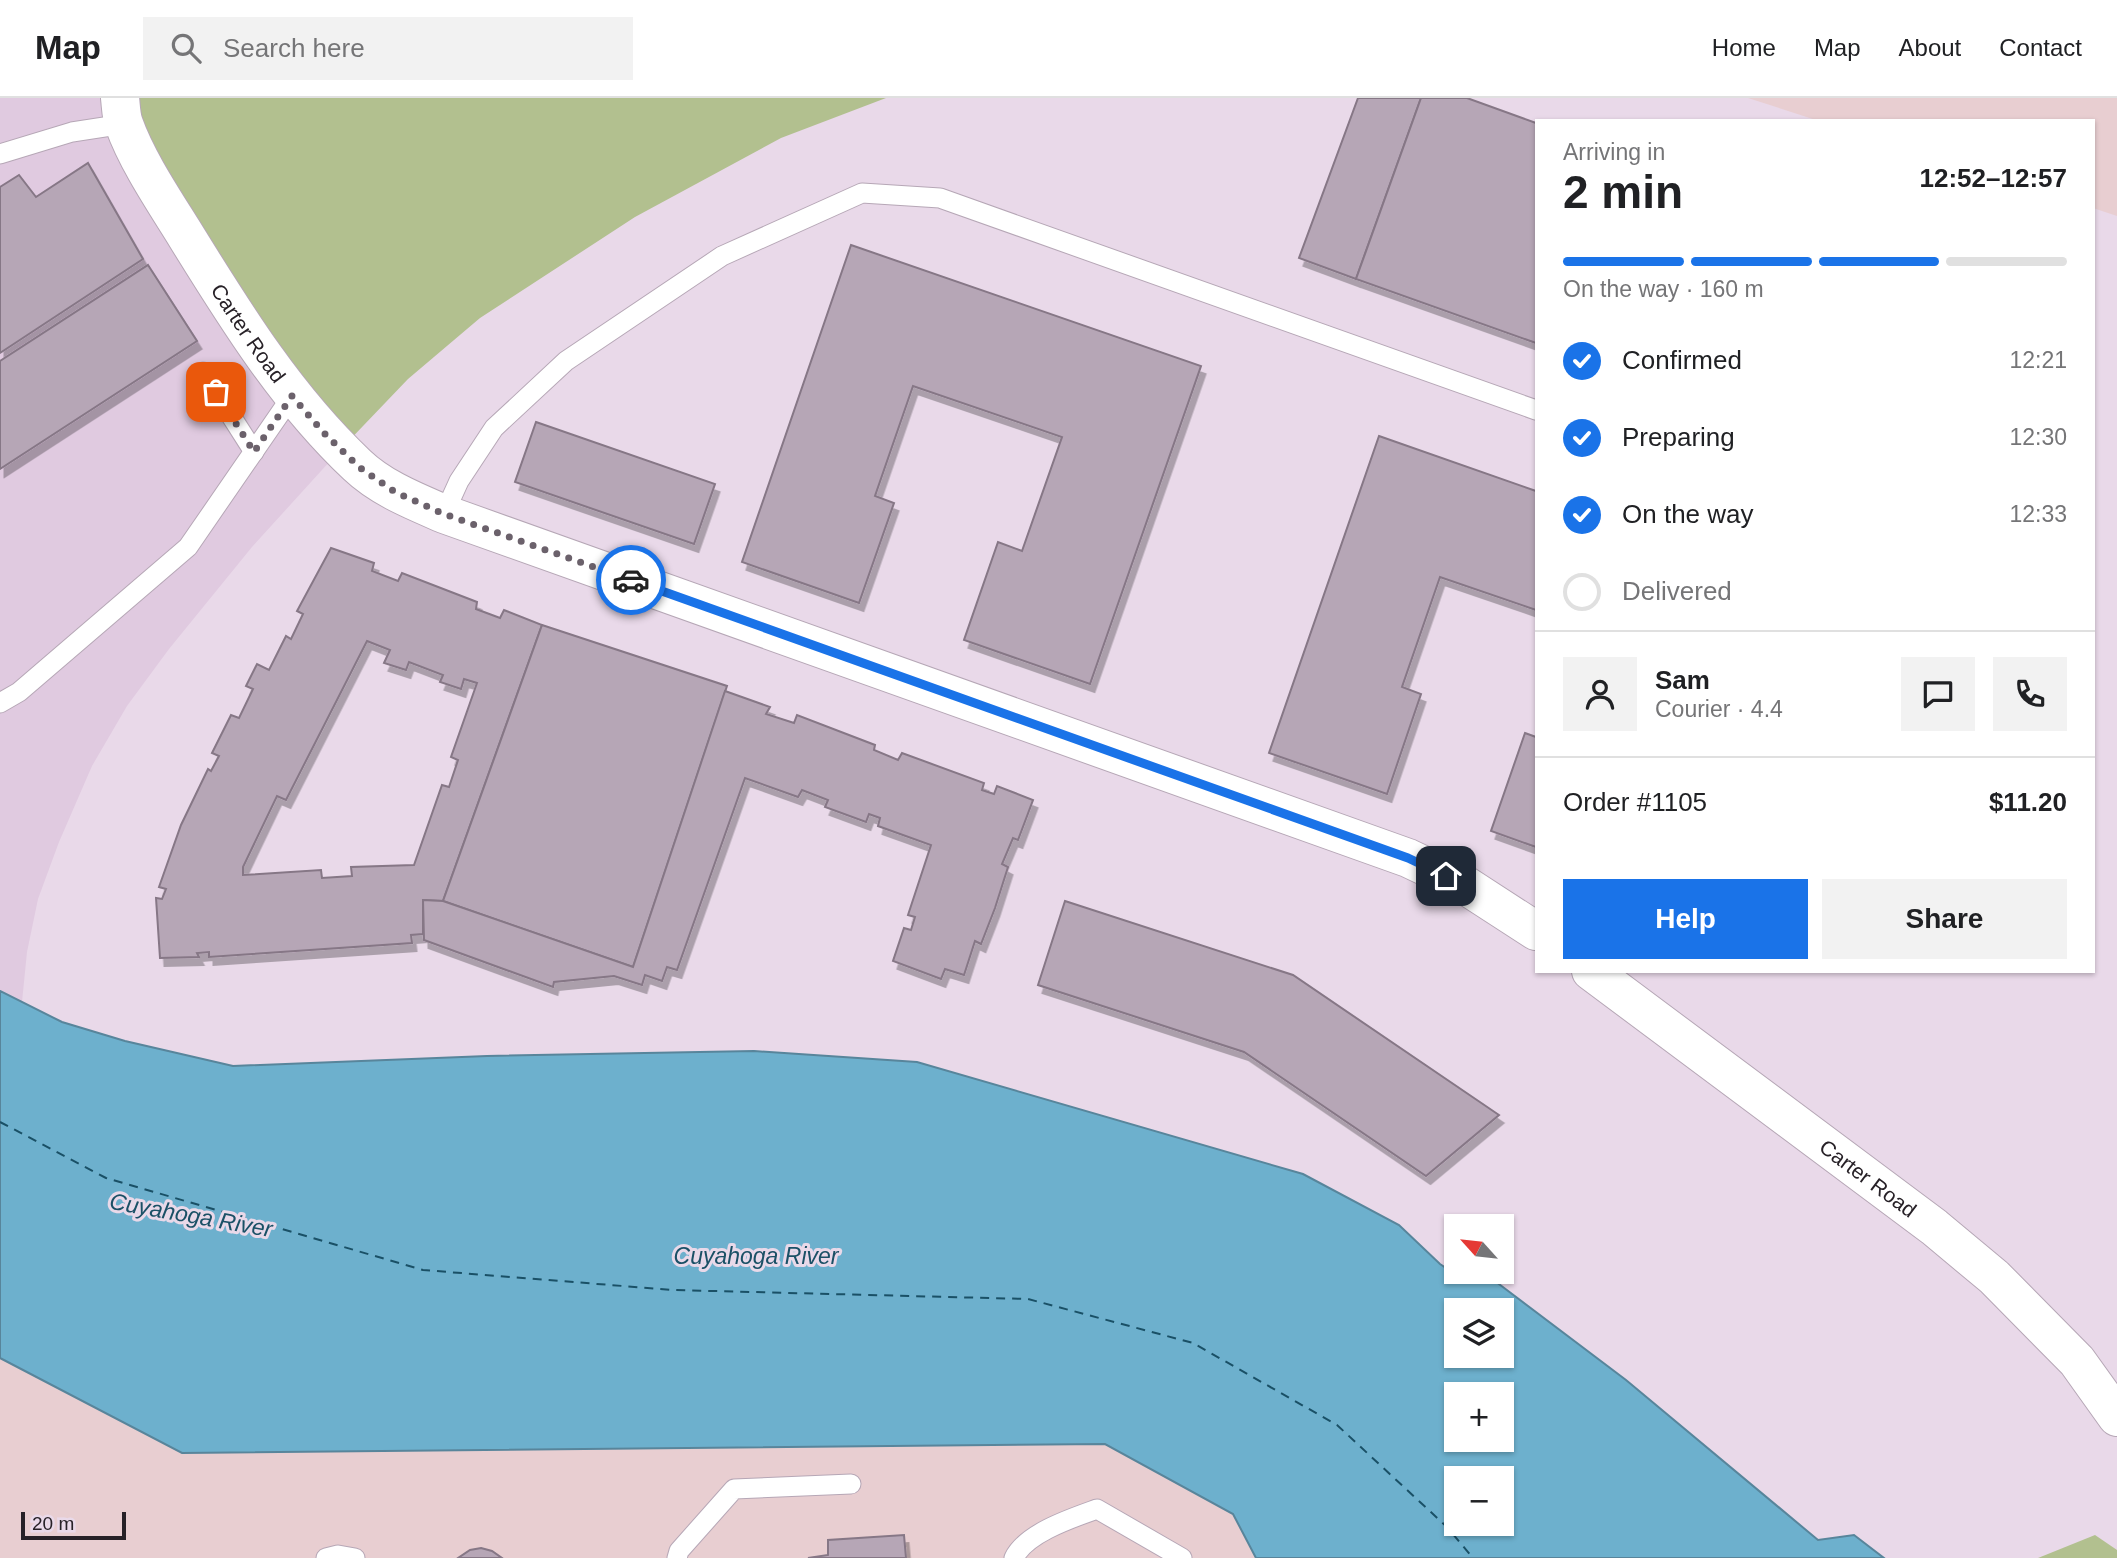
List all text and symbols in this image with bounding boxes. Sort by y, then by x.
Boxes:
search box [143,17,633,80]
text: Map [35,29,101,66]
icon: search [167,29,205,67]
text: Search here [223,33,365,63]
text: Home [1712,34,1776,61]
text: Map [1814,34,1861,61]
text: About [1899,34,1961,61]
text: Contact [1999,34,2082,61]
text: Arriving in [1563,139,1665,165]
text: 12:52–12:57 [1920,163,2067,193]
text: 2 min [1563,166,1683,218]
text: On the way · 160 m [1563,276,1764,302]
street label: Carter Road [207,279,291,387]
icon: check [1563,342,1601,380]
text: Confirmed [1622,345,1742,375]
text: 12:21 [2009,347,2067,373]
pin [186,362,246,422]
icon: bag [197,373,235,411]
icon: check [1563,419,1601,457]
text: Preparing [1622,422,1735,452]
text: 12:30 [2009,424,2067,450]
icon: check [1563,496,1601,534]
text: On the way [1622,499,1754,529]
text: 12:33 [2009,501,2067,527]
courier [596,545,666,615]
icon: car [612,561,650,599]
text: Delivered [1622,576,1732,606]
button: person [1563,657,1637,731]
button: chat [1901,657,1975,731]
button: phone [1993,657,2067,731]
text: Sam [1655,665,1710,695]
text: Courier · 4.4 [1655,696,1783,722]
text: Order #1105 [1563,787,1707,817]
text: $11.20 [1989,787,2067,817]
pin [1416,846,1476,906]
icon: home [1427,857,1465,895]
button: Help [1563,879,1808,959]
button: Share [1822,879,2067,959]
street label: Carter Road [1816,1135,1921,1221]
water label: Cuyahoga River [108,1188,276,1242]
north arrow [1444,1214,1514,1284]
map controls [1444,1214,1514,1536]
water label: Cuyahoga River [674,1243,840,1269]
button: layers [1444,1298,1514,1368]
button: + [1444,1382,1514,1452]
button: − [1444,1466,1514,1536]
scale bar [21,1509,126,1541]
text: 20 m [32,1513,74,1534]

